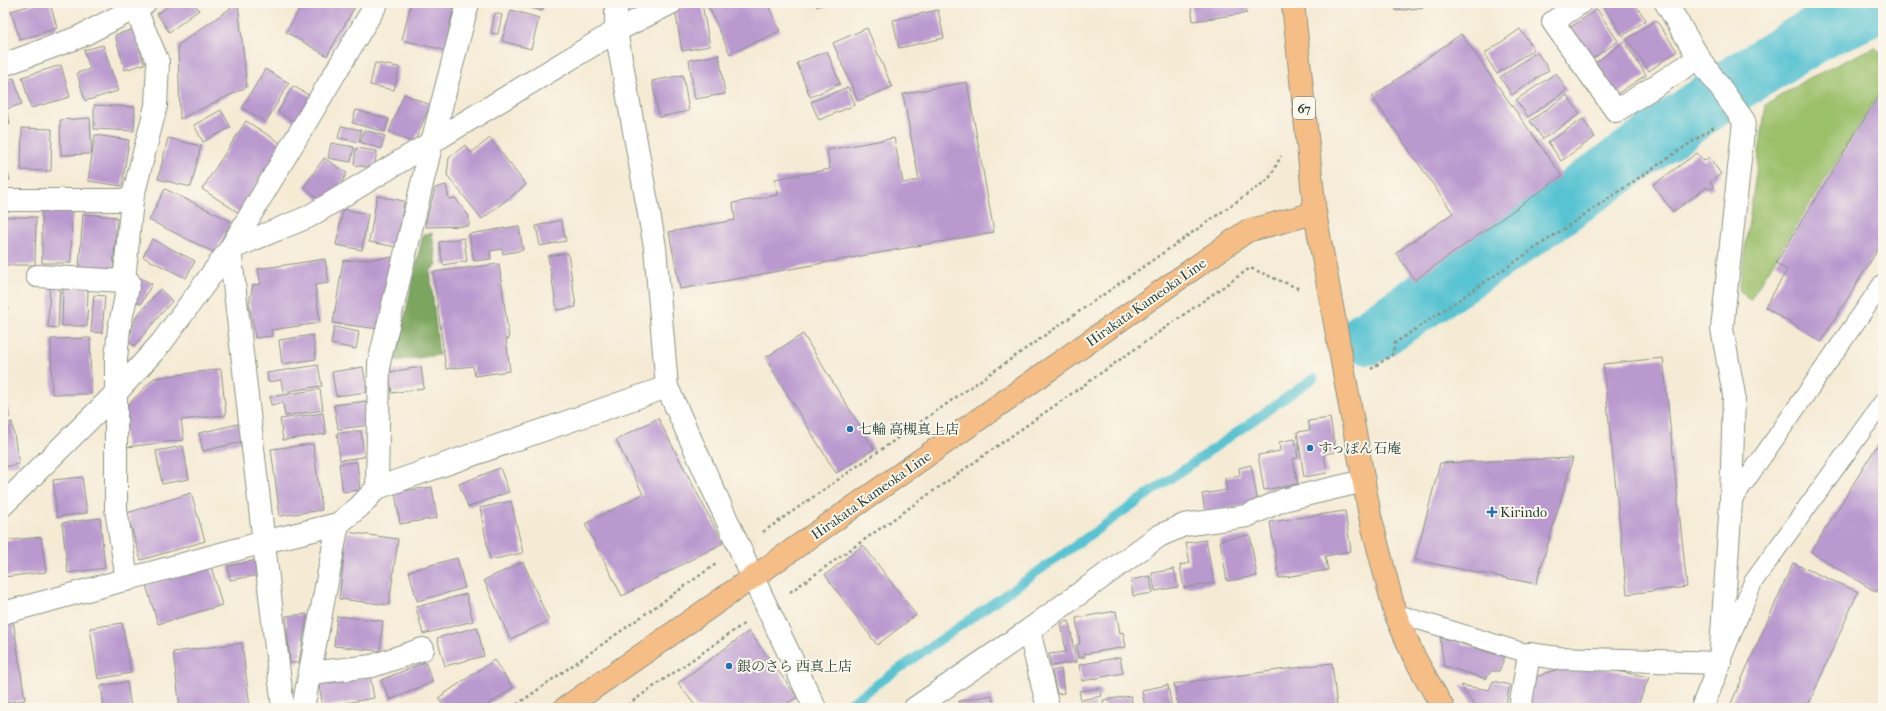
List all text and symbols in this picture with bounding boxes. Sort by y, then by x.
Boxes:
road number: 67 [1293,97,1315,119]
street label: Hirakata Kameoka Line [1083,255,1209,350]
place label: 七輪 高槻真上店 [858,421,959,438]
marker: 七輪 高槻真上店 [845,424,855,434]
place label: すっぽん石庵 [1318,440,1401,457]
marker: すっぽん石庵 [1305,443,1315,453]
street label: Hirakata Kameoka Line [808,448,934,543]
place label: Kirindo [1500,504,1547,521]
marker: Kirindo [1487,507,1497,517]
place label: 銀のさら 西真上店 [737,658,852,675]
marker: 銀のさら 西真上店 [724,661,734,671]

